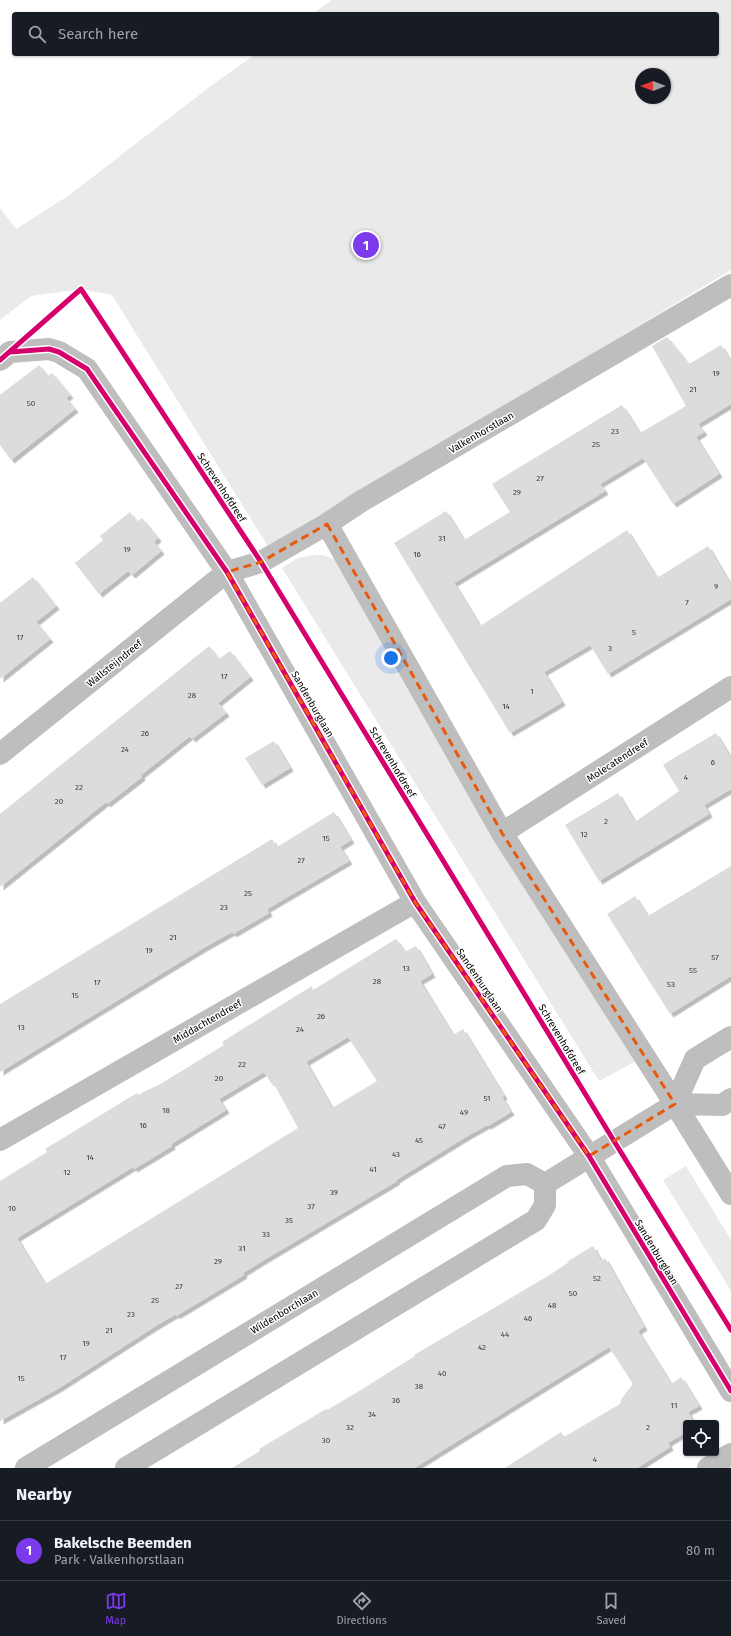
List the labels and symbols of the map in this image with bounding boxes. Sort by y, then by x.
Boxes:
north arrow [635,68,671,104]
pin: 1 [353,230,379,260]
house number: 19 [712,369,720,378]
house number: 21 [689,385,697,394]
house number: 50 [27,399,36,408]
street label: Valkenhorstlaan [447,409,516,456]
house number: 23 [611,427,619,436]
house number: 25 [592,440,600,449]
street label: Schrevenhofdreef [194,451,248,525]
house number: 27 [536,474,544,483]
house number: 29 [513,488,521,497]
house number: 31 [438,534,446,543]
house number: 19 [123,545,131,554]
house number: 16 [413,550,421,559]
house number: 9 [714,582,718,591]
house number: 7 [685,598,689,607]
house number: 5 [632,628,636,637]
house number: 17 [16,633,24,642]
street label: Wallsteijndreef [84,637,145,690]
house number: 3 [608,644,612,653]
your location [381,648,401,668]
street label: Sandenburglaan [288,669,336,740]
house number: 17 [220,672,228,681]
house number: 1 [530,687,534,696]
house number: 28 [188,691,197,700]
house number: 14 [502,702,511,711]
street label: Schrevenhofdreef [366,725,418,800]
house number: 26 [141,729,149,738]
street label: Molecatendreef [585,736,651,785]
house number: 24 [121,745,130,754]
house number: 6 [711,758,715,767]
house number: 4 [684,773,689,782]
house number: 22 [75,783,83,792]
house number: 20 [55,797,64,806]
house number: 2 [604,817,608,826]
house number: 12 [580,830,588,839]
house number: 15 [322,834,330,843]
house number: 27 [297,856,305,865]
house number: 25 [244,889,252,898]
house number: 23 [220,903,228,912]
house number: 21 [169,933,177,942]
house number: 19 [145,946,153,955]
street label: Sandenburglaan [453,946,505,1015]
house number: 57 [711,953,719,962]
house number: 13 [402,964,410,973]
house number: 55 [689,966,697,975]
house number: 28 [373,977,382,986]
house number: 17 [93,978,101,987]
house number: 53 [667,980,675,989]
house number: 15 [71,991,79,1000]
street label: Middachtendreef [171,997,244,1046]
street label: Schrevenhofdreef [535,1002,587,1077]
house number: 26 [317,1012,325,1021]
house number: 13 [17,1023,25,1032]
house number: 24 [296,1025,305,1034]
house number: 22 [238,1060,246,1069]
house number: 20 [215,1074,224,1083]
house number: 51 [483,1094,491,1103]
house number: 18 [162,1106,171,1115]
house number: 49 [460,1108,468,1117]
house number: 16 [139,1121,147,1130]
house number: 47 [438,1122,446,1131]
house number: 45 [415,1136,423,1145]
house number: 43 [392,1150,400,1159]
house number: 14 [86,1153,95,1162]
house number: 41 [369,1165,377,1174]
house number: 12 [63,1168,71,1177]
house number: 39 [330,1188,338,1197]
house number: 37 [307,1202,315,1211]
house number: 10 [8,1204,16,1213]
house number: 35 [285,1216,293,1225]
street label: Sandenburglaan [632,1218,680,1287]
house number: 33 [262,1230,270,1239]
house number: 31 [238,1244,246,1253]
house number: 29 [214,1257,222,1266]
house number: 52 [593,1274,601,1283]
house number: 27 [175,1282,183,1291]
street label: Wildenborchlaan [249,1287,321,1337]
house number: 50 [569,1289,578,1298]
house number: 25 [151,1296,159,1305]
house number: 48 [548,1301,557,1310]
house number: 23 [127,1310,135,1319]
house number: 46 [524,1314,532,1323]
house number: 21 [105,1326,113,1335]
house number: 44 [501,1330,510,1339]
house number: 19 [82,1339,90,1348]
house number: 42 [478,1343,486,1352]
house number: 17 [59,1353,67,1362]
house number: 40 [438,1369,447,1378]
house number: 15 [17,1374,25,1383]
house number: 38 [415,1382,424,1391]
house number: 36 [392,1396,400,1405]
house number: 11 [671,1401,677,1410]
house number: 34 [368,1410,377,1419]
house number: 32 [346,1423,354,1432]
house number: 2 [646,1423,650,1432]
house number: 30 [322,1436,331,1445]
house number: 4 [593,1455,598,1464]

